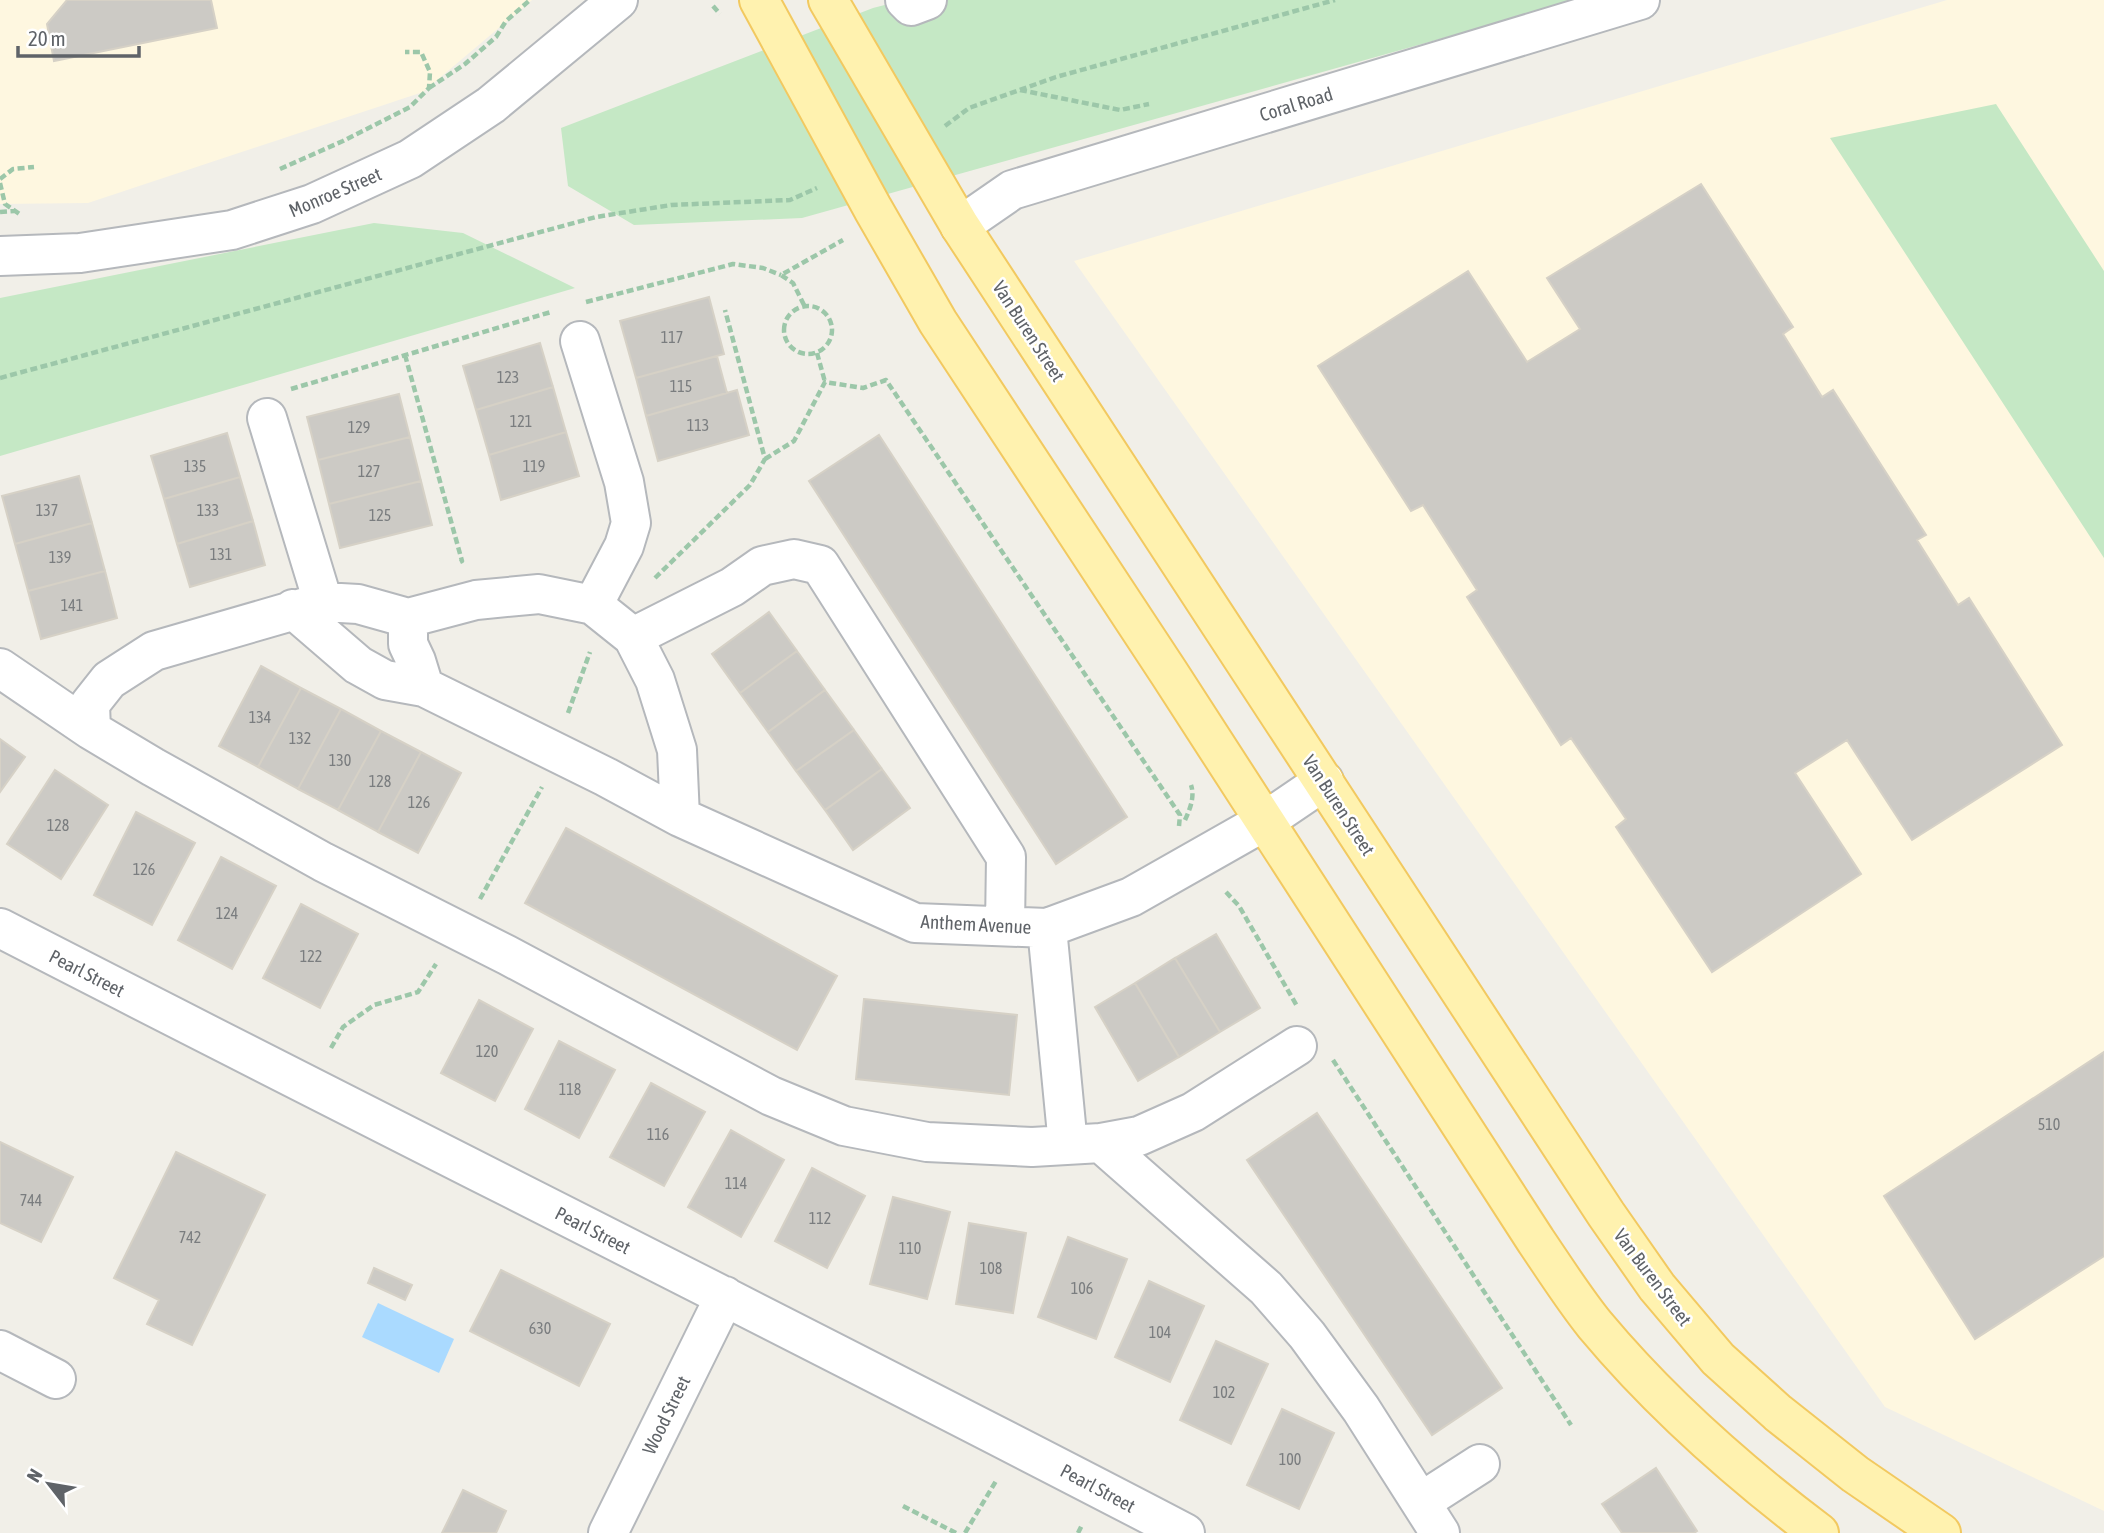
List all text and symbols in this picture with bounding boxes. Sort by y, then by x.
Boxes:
scale bar [18,14,138,58]
text: 20 m [28,26,66,50]
street label: Coral Road [1257,82,1335,126]
street label: Monroe Street [285,163,385,221]
street label: Van Buren Street [988,277,1070,385]
house number: 117 [661,328,683,346]
house number: 123 [497,368,519,386]
house number: 115 [670,377,692,395]
house number: 121 [510,412,532,430]
house number: 113 [687,416,709,434]
house number: 129 [348,418,370,436]
house number: 135 [184,457,206,475]
house number: 119 [523,457,545,475]
house number: 127 [358,462,380,480]
house number: 137 [36,501,58,519]
house number: 133 [197,501,219,519]
house number: 125 [369,506,391,524]
house number: 131 [210,545,232,563]
house number: 139 [49,548,71,566]
house number: 141 [61,596,83,614]
house number: 134 [249,708,271,726]
house number: 132 [289,729,311,747]
house number: 130 [329,751,351,769]
street label: Van Buren Street [1298,751,1380,859]
house number: 128 [369,772,391,790]
house number: 126 [408,793,430,811]
house number: 128 [47,816,69,834]
house number: 126 [133,860,155,878]
house number: 124 [216,904,238,922]
street label: Anthem Avenue [920,910,1032,938]
street label: Pearl Street [46,945,128,1001]
house number: 122 [300,947,322,965]
house number: 120 [476,1042,498,1060]
house number: 118 [559,1080,581,1098]
house number: 510 [2038,1115,2060,1133]
house number: 116 [647,1125,669,1143]
house number: 114 [725,1174,747,1192]
house number: 744 [20,1191,42,1209]
street label: Pearl Street [552,1202,634,1258]
house number: 112 [809,1209,831,1227]
street label: Van Buren Street [1610,1224,1696,1330]
house number: 742 [179,1228,201,1246]
house number: 110 [899,1239,921,1257]
house number: 108 [980,1259,1002,1277]
house number: 106 [1071,1279,1093,1297]
house number: 630 [529,1319,551,1337]
house number: 104 [1149,1323,1171,1341]
street label: Wood Street [638,1372,694,1458]
house number: 102 [1213,1383,1235,1401]
north arrow [14,1449,84,1519]
house number: 100 [1279,1450,1301,1468]
street label: Pearl Street [1057,1459,1139,1517]
text: N [22,1465,47,1486]

